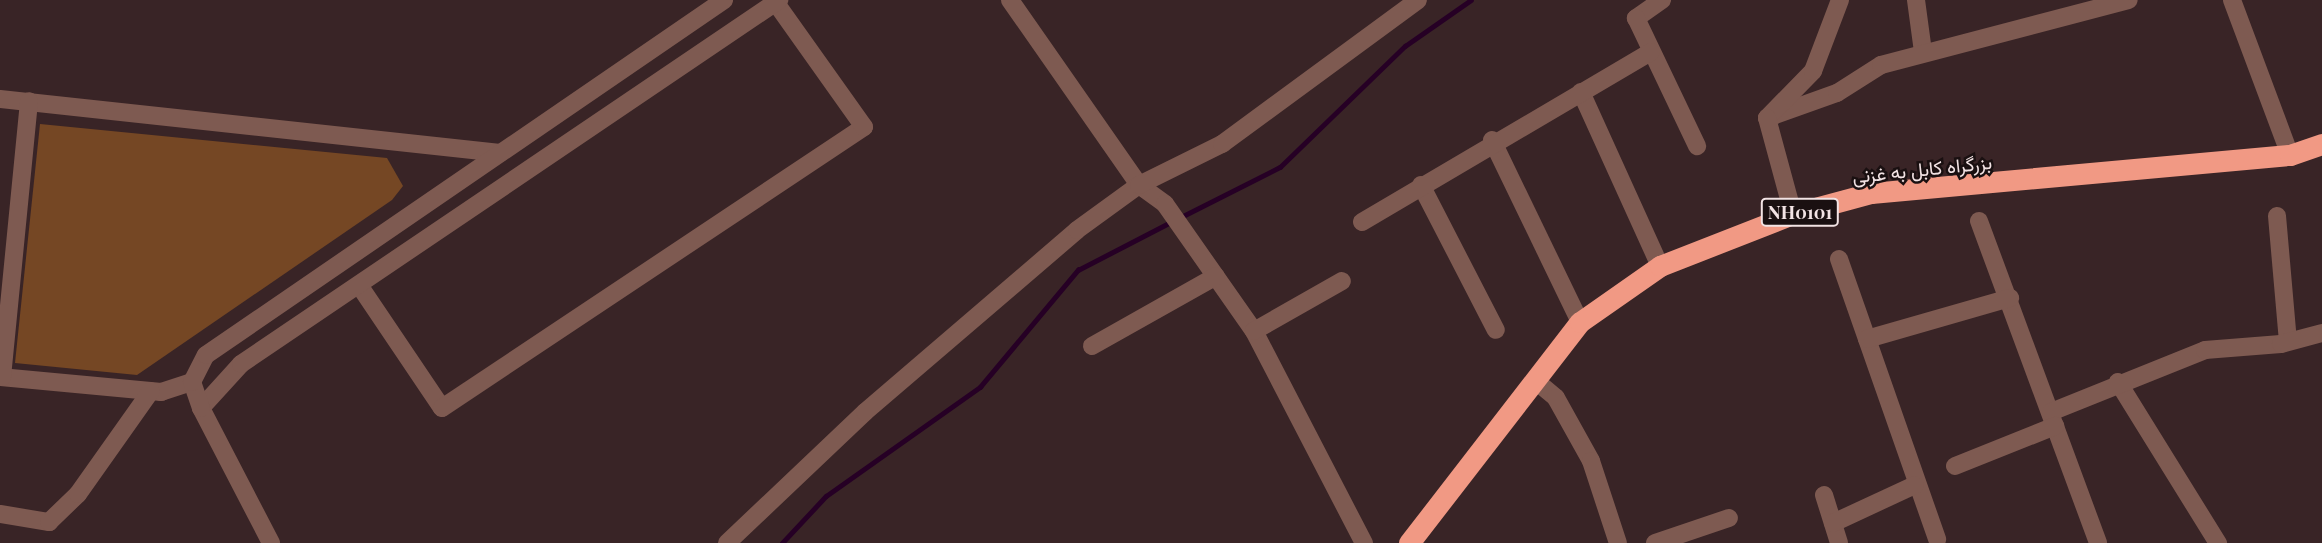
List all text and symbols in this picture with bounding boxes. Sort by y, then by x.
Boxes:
street label: بزرگراه کابل به غزنی [1851,150,1993,188]
road number: NH0101 [1760,197,1840,226]

